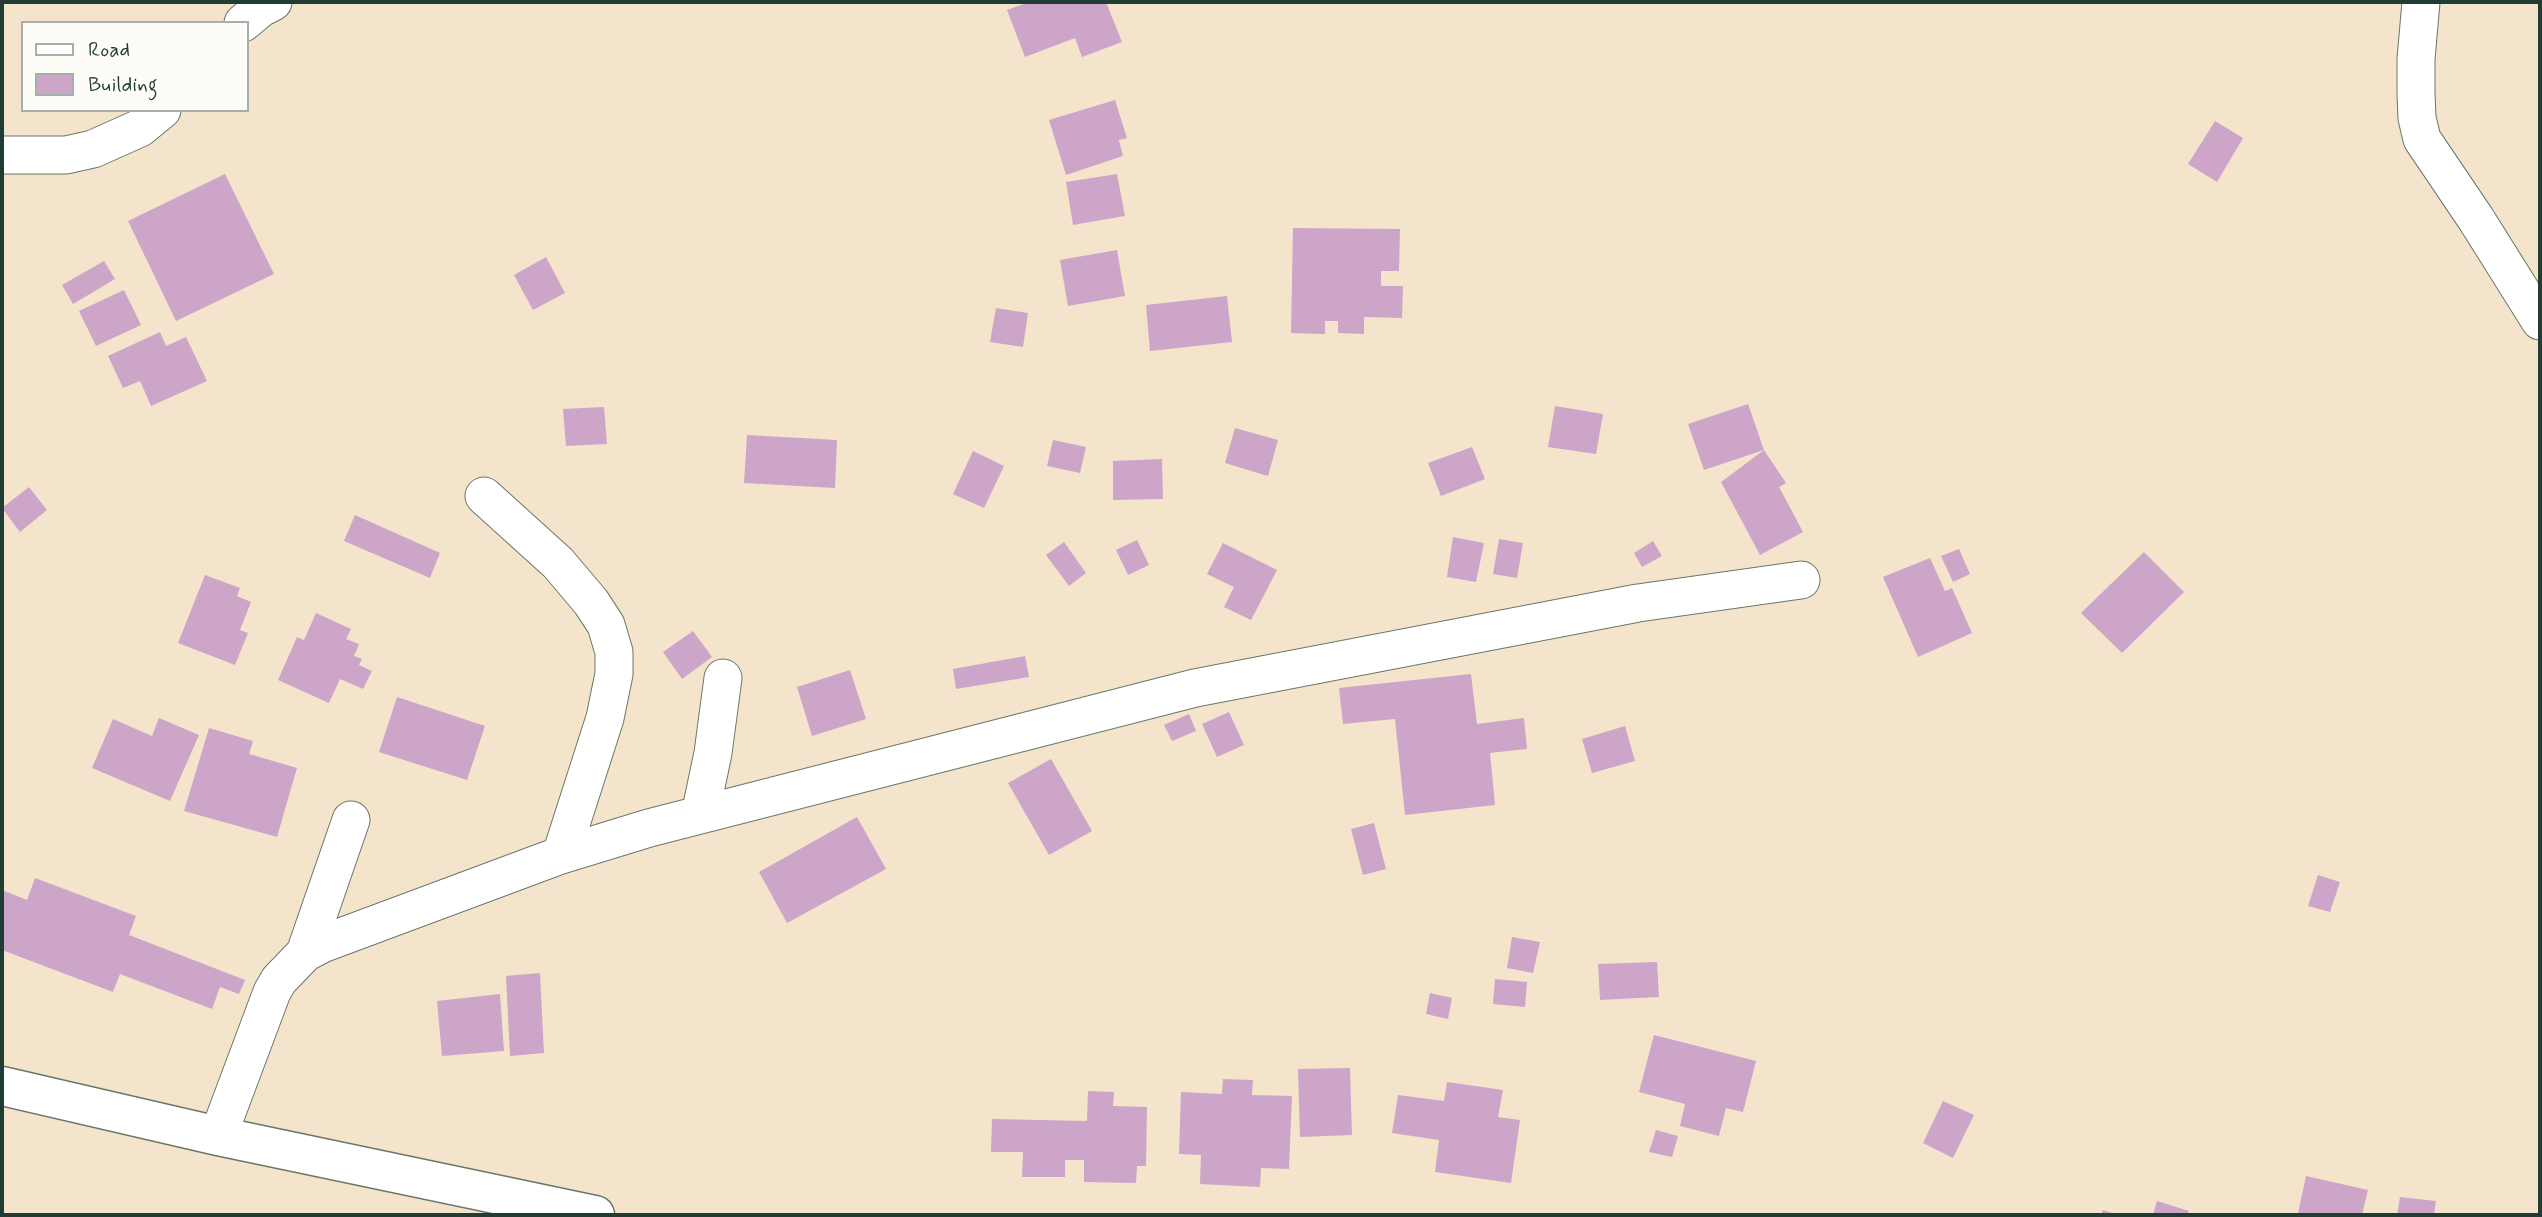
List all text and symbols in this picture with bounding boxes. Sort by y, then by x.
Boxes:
legend [21,21,248,112]
text: Road [88,36,130,64]
text: Building [88,71,158,99]

